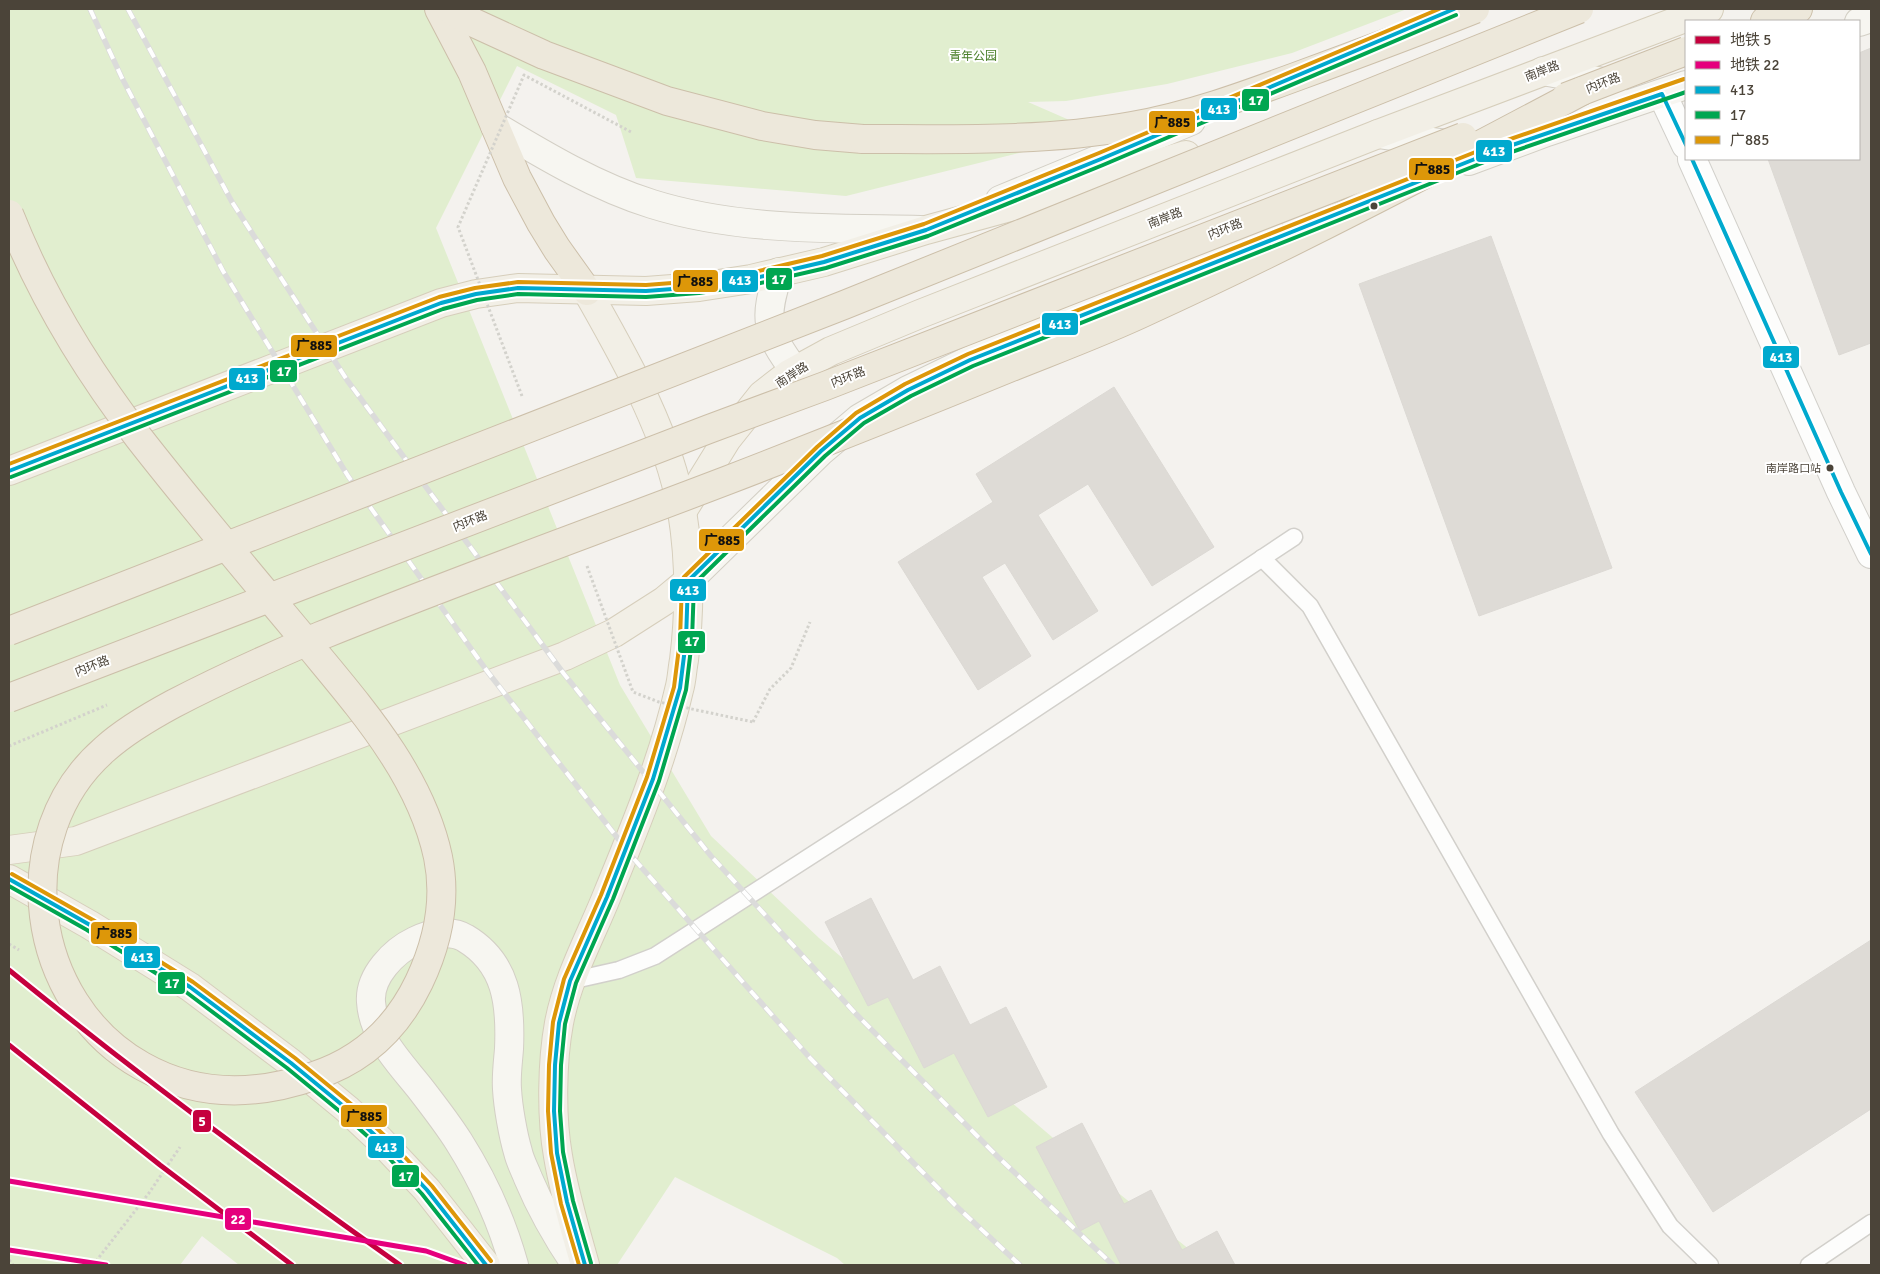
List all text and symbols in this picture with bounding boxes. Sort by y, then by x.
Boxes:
legend [1685,20,1860,160]
text: 地铁 5 [1730,31,1771,49]
park label: 青年公园 [949,49,997,64]
text: 地铁 22 [1730,56,1780,74]
street label: 南岸路 [1523,58,1562,85]
street label: 内环路 [1584,70,1623,97]
text: 413 [1730,81,1754,99]
line badge: 17 [1241,88,1270,112]
text: 17 [1248,92,1264,109]
line badge: 413 [1200,97,1238,121]
text: 413 [1208,101,1230,118]
text: 17 [1730,106,1746,124]
line badge: 广885 [1148,110,1196,134]
text: 广885 [1154,114,1190,131]
text: 广885 [1730,131,1769,149]
line badge: 413 [1475,139,1513,163]
text: 413 [1483,143,1505,160]
line badge: 广885 [1408,157,1455,181]
text: 广885 [1414,161,1450,178]
unlabelled marker [1369,201,1379,211]
street label: 南岸路 [1146,205,1185,232]
street label: 内环路 [1206,216,1245,243]
line badge: 17 [765,267,793,291]
line badge: 广885 [672,269,719,293]
line badge: 413 [721,269,759,293]
text: 17 [771,271,787,288]
text: 413 [729,272,751,289]
text: 广885 [677,273,713,290]
line badge: 413 [1041,312,1079,336]
text: 413 [1049,316,1071,333]
line badge: 广885 [290,334,338,358]
text: 广885 [296,337,332,354]
line badge: 413 [1762,345,1800,369]
text: 413 [1770,349,1792,366]
line badge: 17 [269,359,298,383]
street label: 南岸路 [773,359,811,392]
text: 17 [276,363,292,380]
street label: 内环路 [829,364,868,391]
line badge: 413 [228,367,266,391]
text: 413 [236,370,258,387]
place label: 南岸路口站 [1766,462,1821,475]
marker: 南岸路口站 [1825,463,1835,473]
street label: 内环路 [451,508,490,535]
line badge: 广885 [698,528,745,552]
text: 广885 [704,532,740,549]
line badge: 413 [669,578,707,602]
text: 413 [677,582,699,599]
line badge: 17 [677,630,706,654]
text: 17 [684,633,700,650]
street label: 内环路 [73,653,112,680]
line badge: 广885 [90,921,138,945]
text: 广885 [96,925,132,942]
line badge: 413 [123,945,161,969]
text: 413 [131,949,153,966]
line badge: 17 [157,971,186,995]
text: 17 [164,975,180,992]
line badge: 广885 [340,1104,388,1128]
text: 广885 [346,1108,382,1125]
line badge: 5 [192,1109,212,1133]
text: 5 [198,1113,206,1130]
line badge: 413 [367,1135,405,1159]
text: 413 [375,1139,397,1156]
line badge: 17 [391,1164,420,1188]
text: 17 [398,1168,414,1185]
line badge: 22 [224,1207,252,1231]
text: 22 [230,1211,246,1228]

